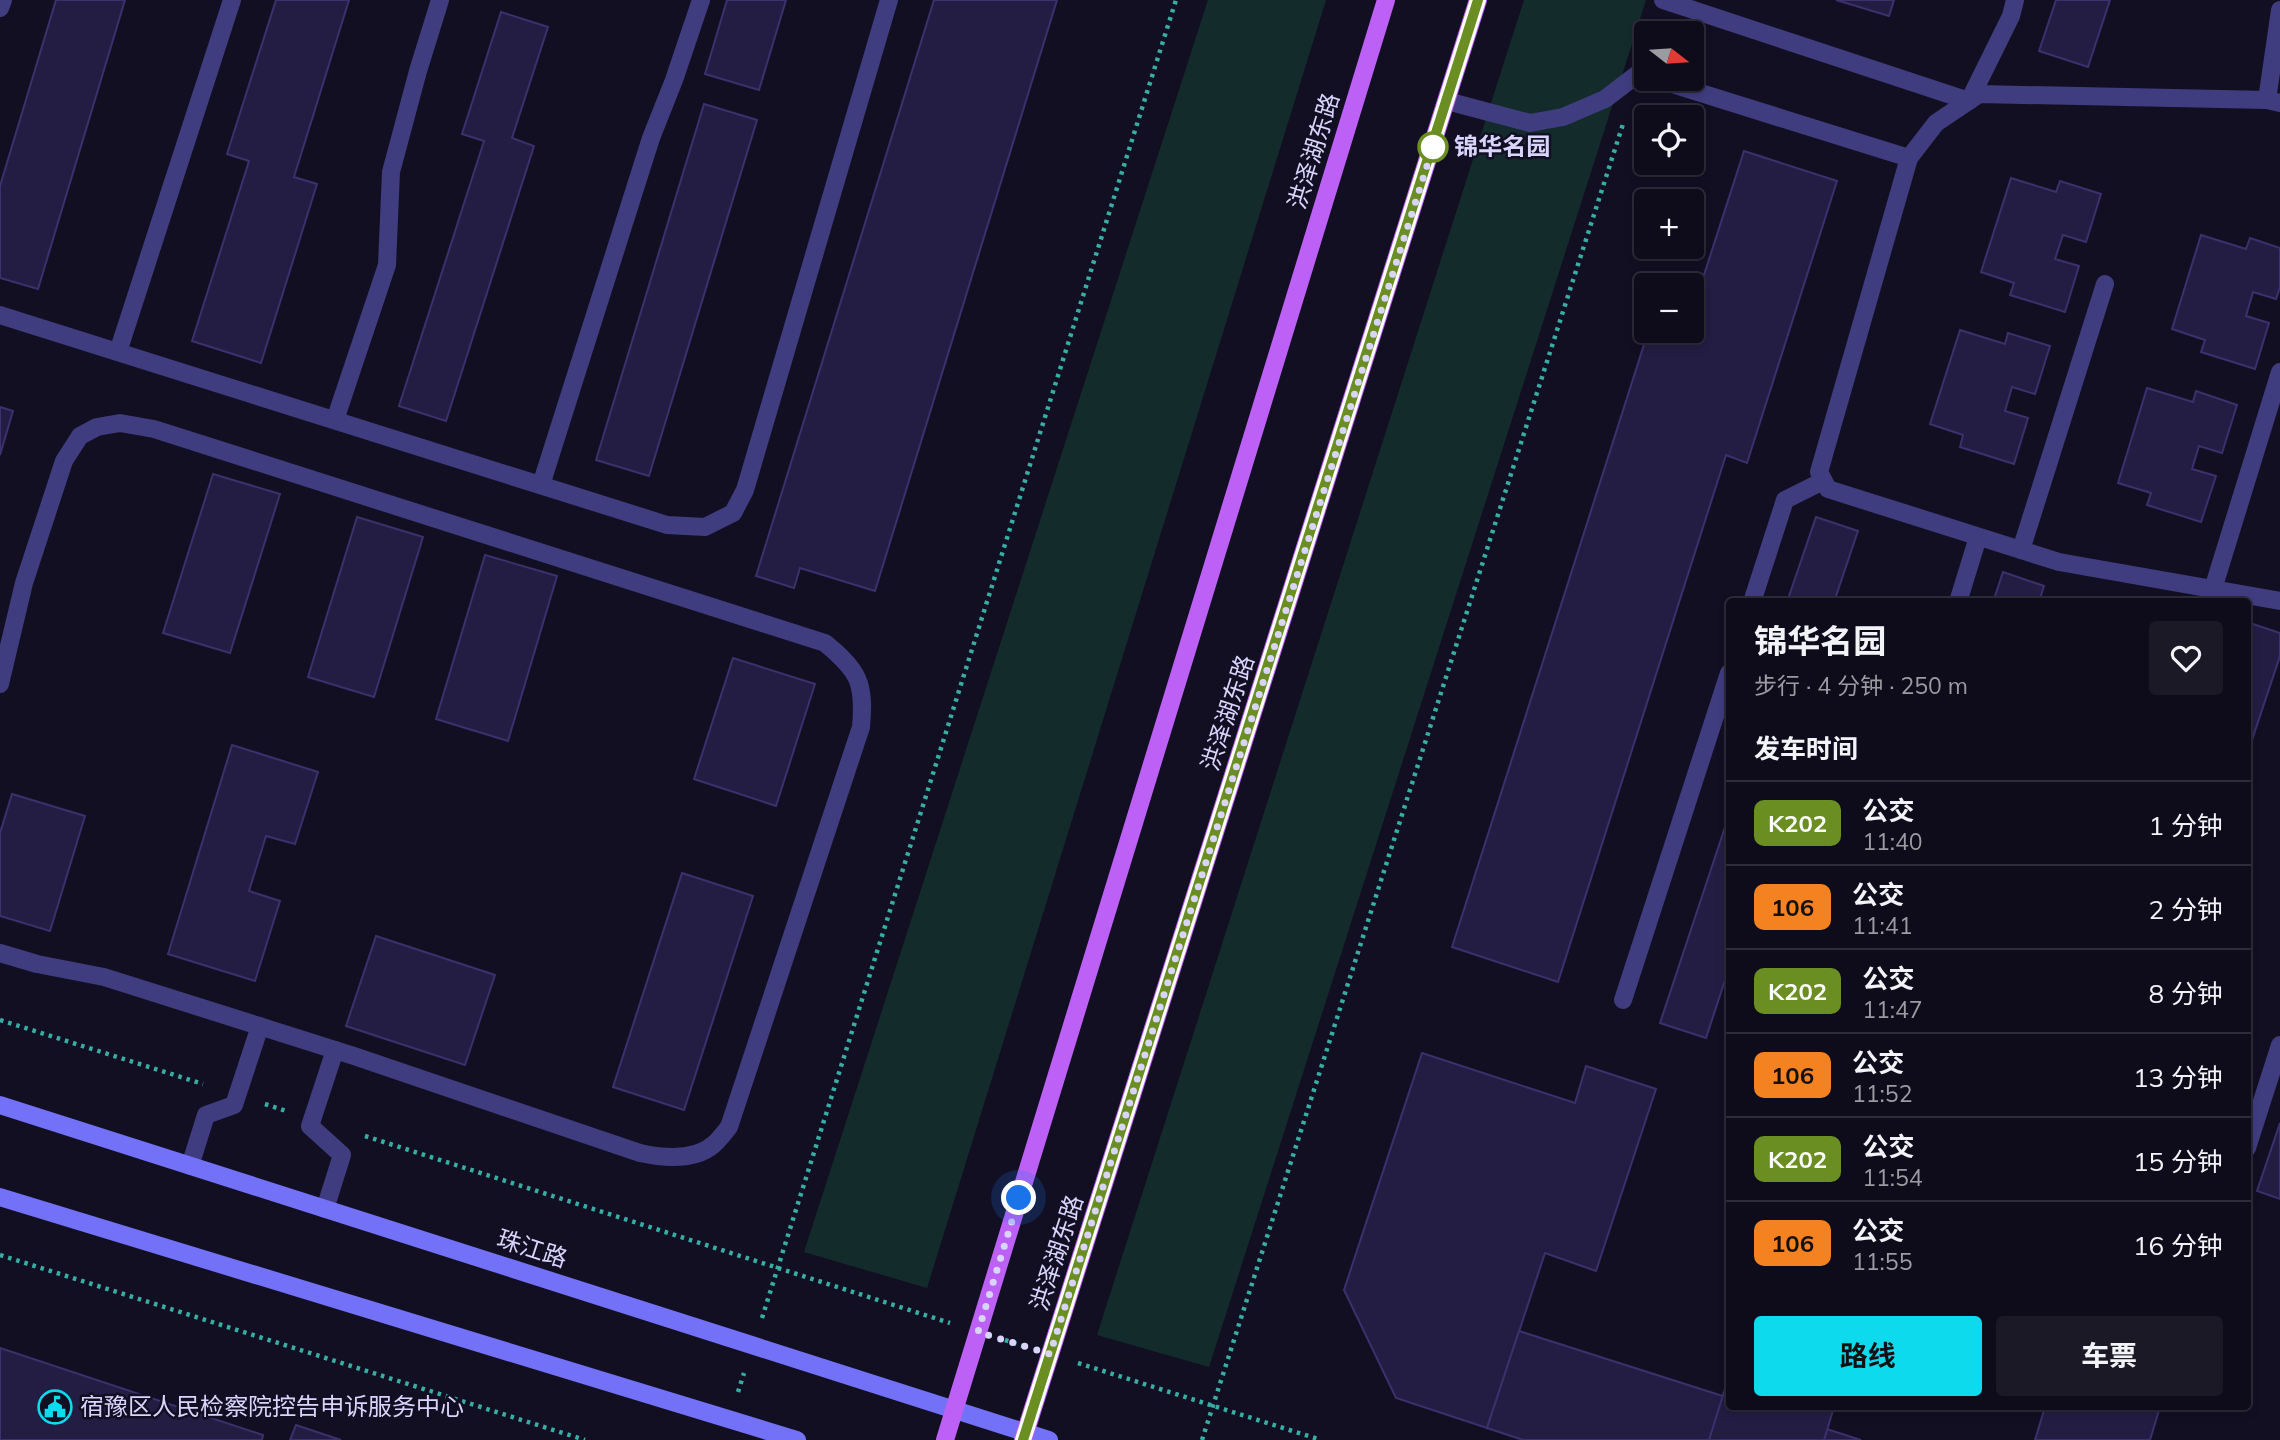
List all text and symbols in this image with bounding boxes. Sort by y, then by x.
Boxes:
north arrow [1634,21,1704,91]
map controls [1634,21,1704,343]
street label: 洪泽湖东路 [1281,89,1345,212]
button: locate [1634,105,1704,175]
place label: 锦华名园 [1454,131,1550,161]
marker: 锦华名园 [1418,132,1448,162]
button: + [1634,189,1704,259]
button: − [1634,273,1704,343]
text: 锦华名园 [1754,620,1886,661]
button: heart [2149,621,2223,695]
street label: 洪泽湖东路 [1194,651,1260,774]
text: 步行 · 4 分钟 · 250 m [1754,671,1968,700]
text: 发车时间 [1754,732,1858,765]
text: 公交 [1862,794,1914,827]
text: K202 [1768,808,1827,838]
text: 1 分钟 [2149,809,2223,842]
text: 11:40 [1862,827,1923,856]
text: 公交 [1852,878,1904,911]
text: 106 [1771,892,1814,922]
text: 2 分钟 [2149,893,2223,926]
text: 11:41 [1852,911,1912,940]
text: 公交 [1862,962,1914,995]
text: K202 [1768,976,1827,1006]
text: 8 分钟 [2149,977,2223,1010]
text: 11:47 [1862,995,1923,1024]
text: 公交 [1852,1046,1904,1079]
text: 106 [1771,1060,1814,1090]
text: 13 分钟 [2133,1061,2223,1094]
text: 11:52 [1852,1079,1912,1108]
text: 公交 [1862,1130,1914,1163]
text: K202 [1768,1144,1827,1174]
text: 15 分钟 [2133,1145,2223,1178]
text: 11:54 [1862,1163,1923,1192]
your location [1001,1180,1036,1215]
street label: 洪泽湖东路 [1023,1191,1089,1314]
text: 公交 [1852,1214,1904,1247]
street label: 珠江路 [493,1223,571,1273]
text: 106 [1771,1228,1814,1258]
text: 16 分钟 [2133,1229,2223,1262]
text: 11:55 [1852,1247,1912,1276]
button: 路线 [1754,1316,1982,1396]
button: 车票 [1996,1316,2223,1396]
public building icon: 宿豫区人民检察院控告申诉服务中心 [36,1388,74,1426]
place label: 宿豫区人民检察院控告申诉服务中心 [80,1391,464,1421]

